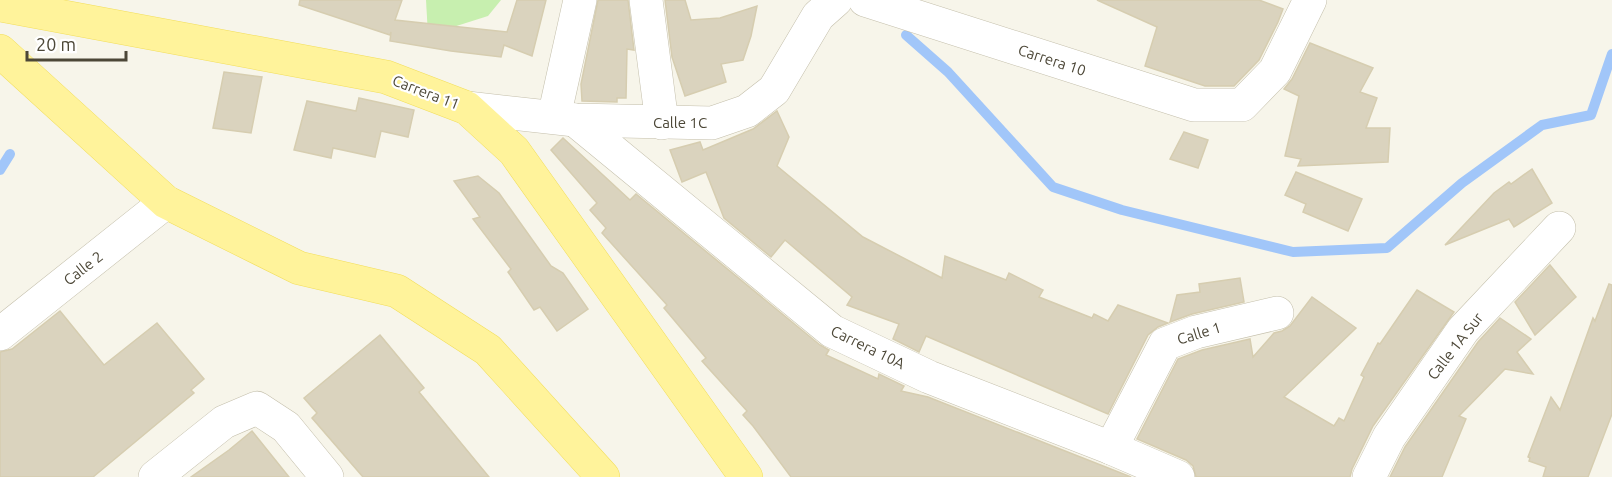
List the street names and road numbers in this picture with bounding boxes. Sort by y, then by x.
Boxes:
street label: Carrera 10 [1016,41,1088,79]
street label: Carrera 11 [390,71,462,113]
street label: Calle 1C [653,114,707,131]
street label: Calle 2 [60,247,106,289]
street label: Calle 1A Sur [1424,309,1487,383]
street label: Calle 1 [1175,318,1223,348]
street label: Carrera 10A [828,322,908,372]

